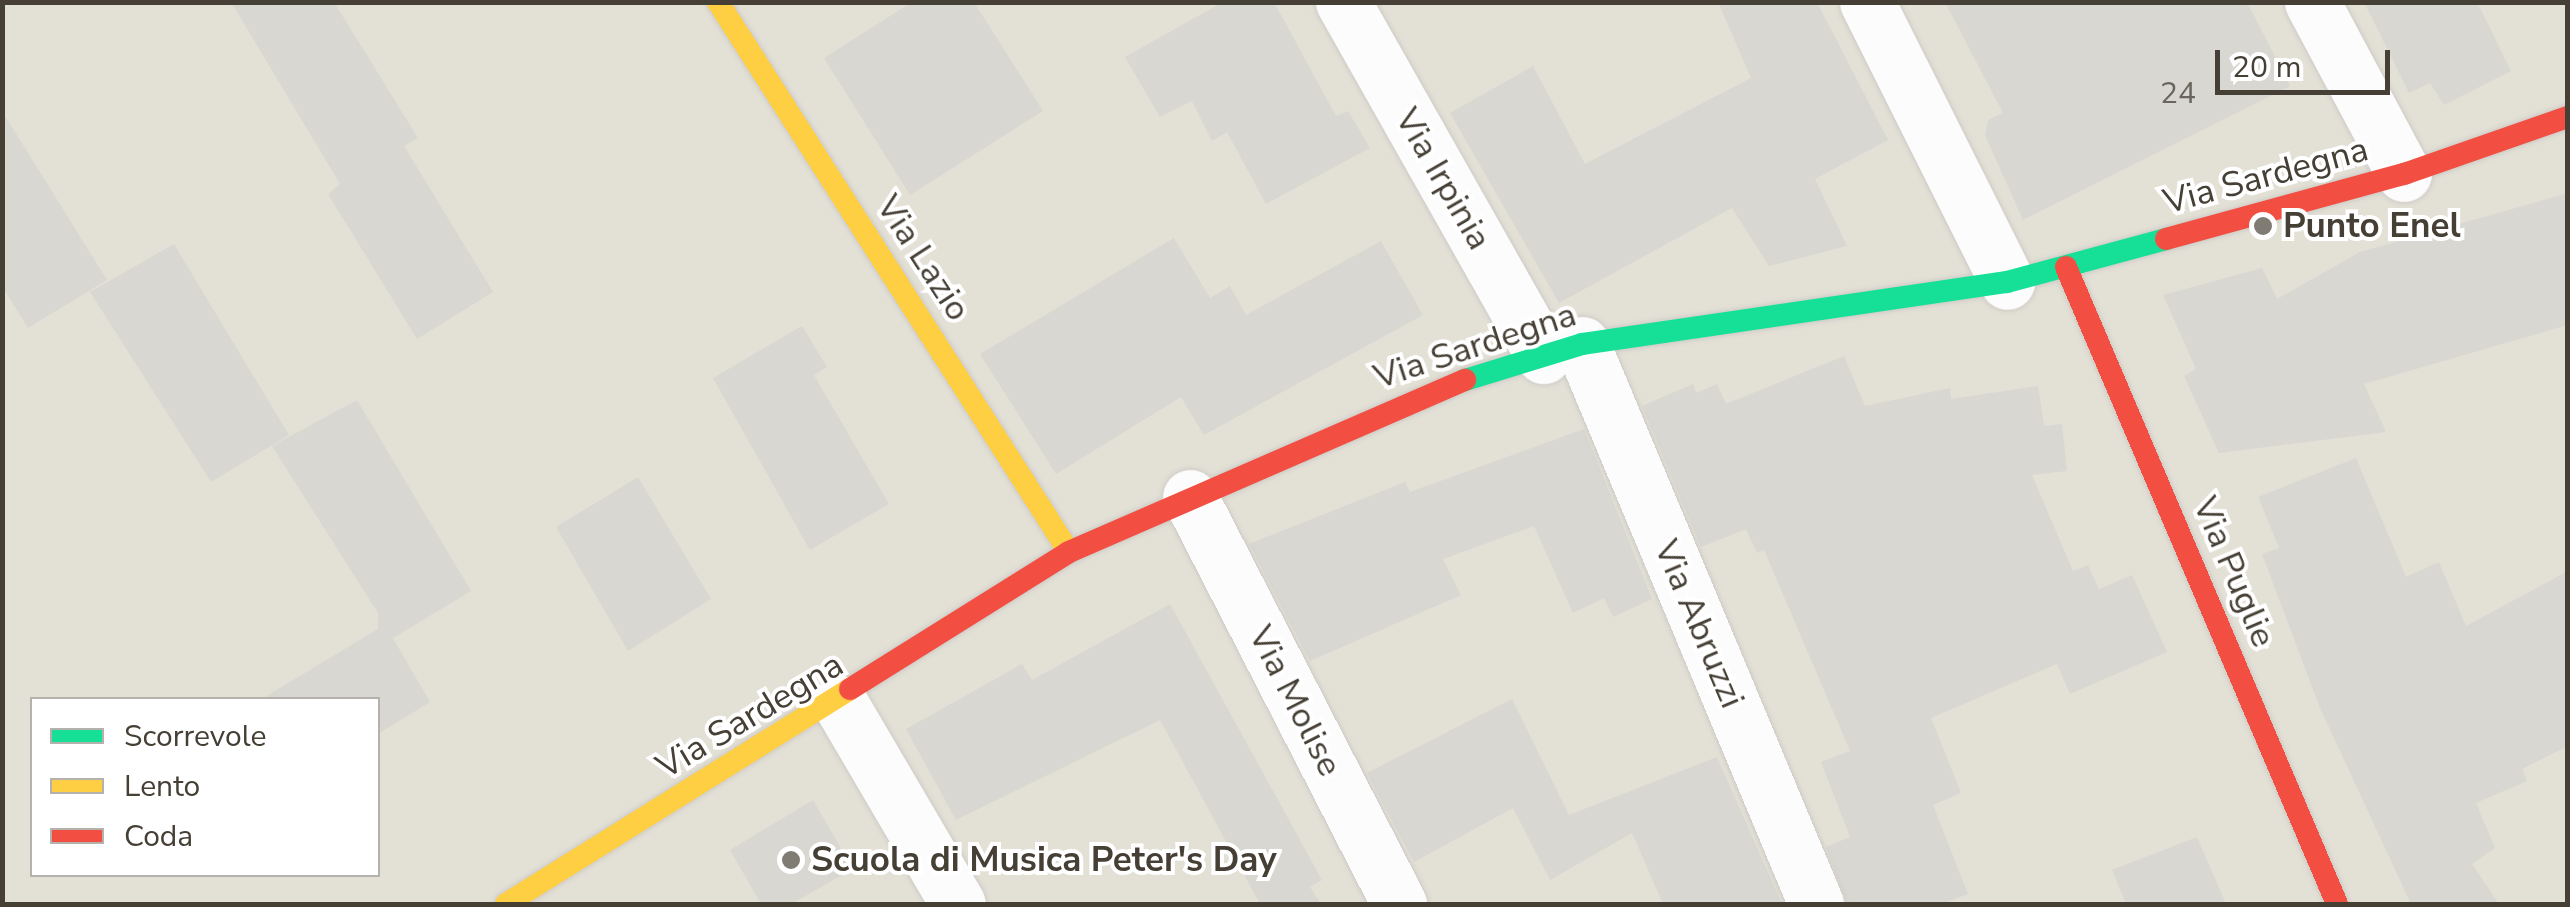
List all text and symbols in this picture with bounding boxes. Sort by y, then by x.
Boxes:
scale bar [2220,30,2395,92]
text: 20 m [2232,47,2301,88]
house number: 24 [2160,76,2196,112]
street label: Via Irpinia [1386,101,1500,257]
street label: Via Sardegna [2159,129,2373,223]
street label: Via Lazio [867,187,979,329]
place label: Punto Enel [2283,205,2461,247]
marker: Punto Enel [2252,215,2274,237]
street label: Via Sardegna [1369,294,1581,398]
street label: Via Puglie [2184,491,2284,653]
street label: Via Abruzzi [1645,534,1753,714]
street label: Via Molise [1239,619,1351,783]
street label: Via Sardegna [649,644,851,788]
legend [30,697,380,877]
text: Scorrevole [124,716,266,757]
text: Lento [124,766,200,807]
text: Coda [124,816,193,857]
place label: Scuola di Musica Peter's Day [811,839,1277,881]
marker: Scuola di Musica Peter's Day [780,849,802,871]

